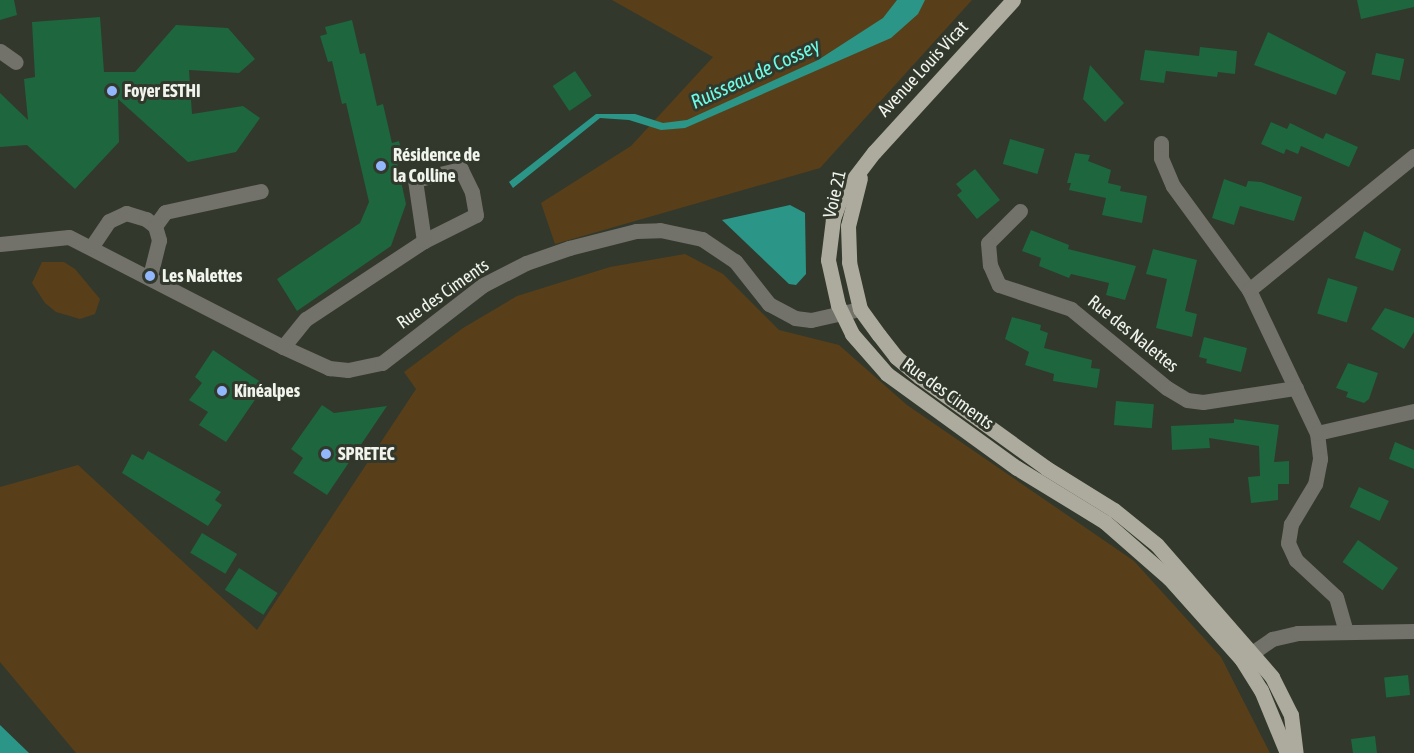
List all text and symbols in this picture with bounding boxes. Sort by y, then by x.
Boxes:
street label: Avenue Louis Vicat [873,17,973,121]
water label: Ruisseau de Cossey [687,33,823,113]
place label: Foyer ESTHI [124,80,201,102]
marker: Foyer ESTHI [105,84,119,98]
place label: Résidence de la Colline [393,145,480,188]
marker: Résidence de la Colline [374,159,388,173]
street label: Voie 21 [819,168,851,220]
street label: Rue des Ciments [393,254,493,334]
place label: Les Nalettes [162,265,242,287]
marker: Les Nalettes [143,269,157,283]
street label: Rue des Nalettes [1083,291,1183,377]
street label: Rue des Ciments [898,354,998,434]
place label: Kinéalpes [234,380,300,402]
marker: Kinéalpes [215,384,229,398]
place label: SPRETEC [338,443,395,465]
marker: SPRETEC [319,447,333,461]

